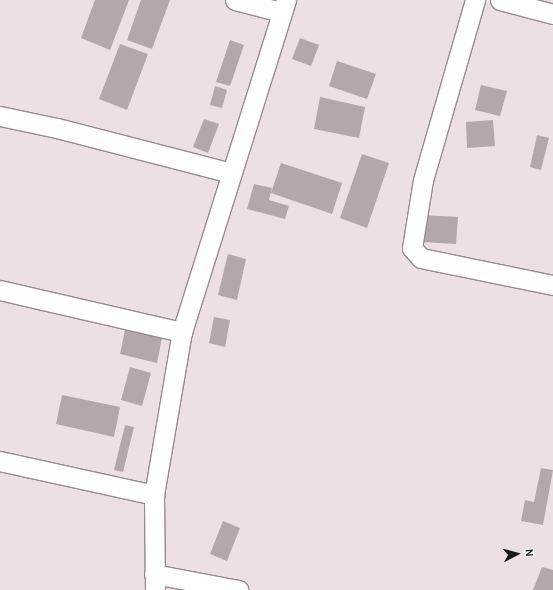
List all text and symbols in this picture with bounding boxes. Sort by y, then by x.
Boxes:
north arrow [497,534,537,574]
text: N [524,548,535,557]

